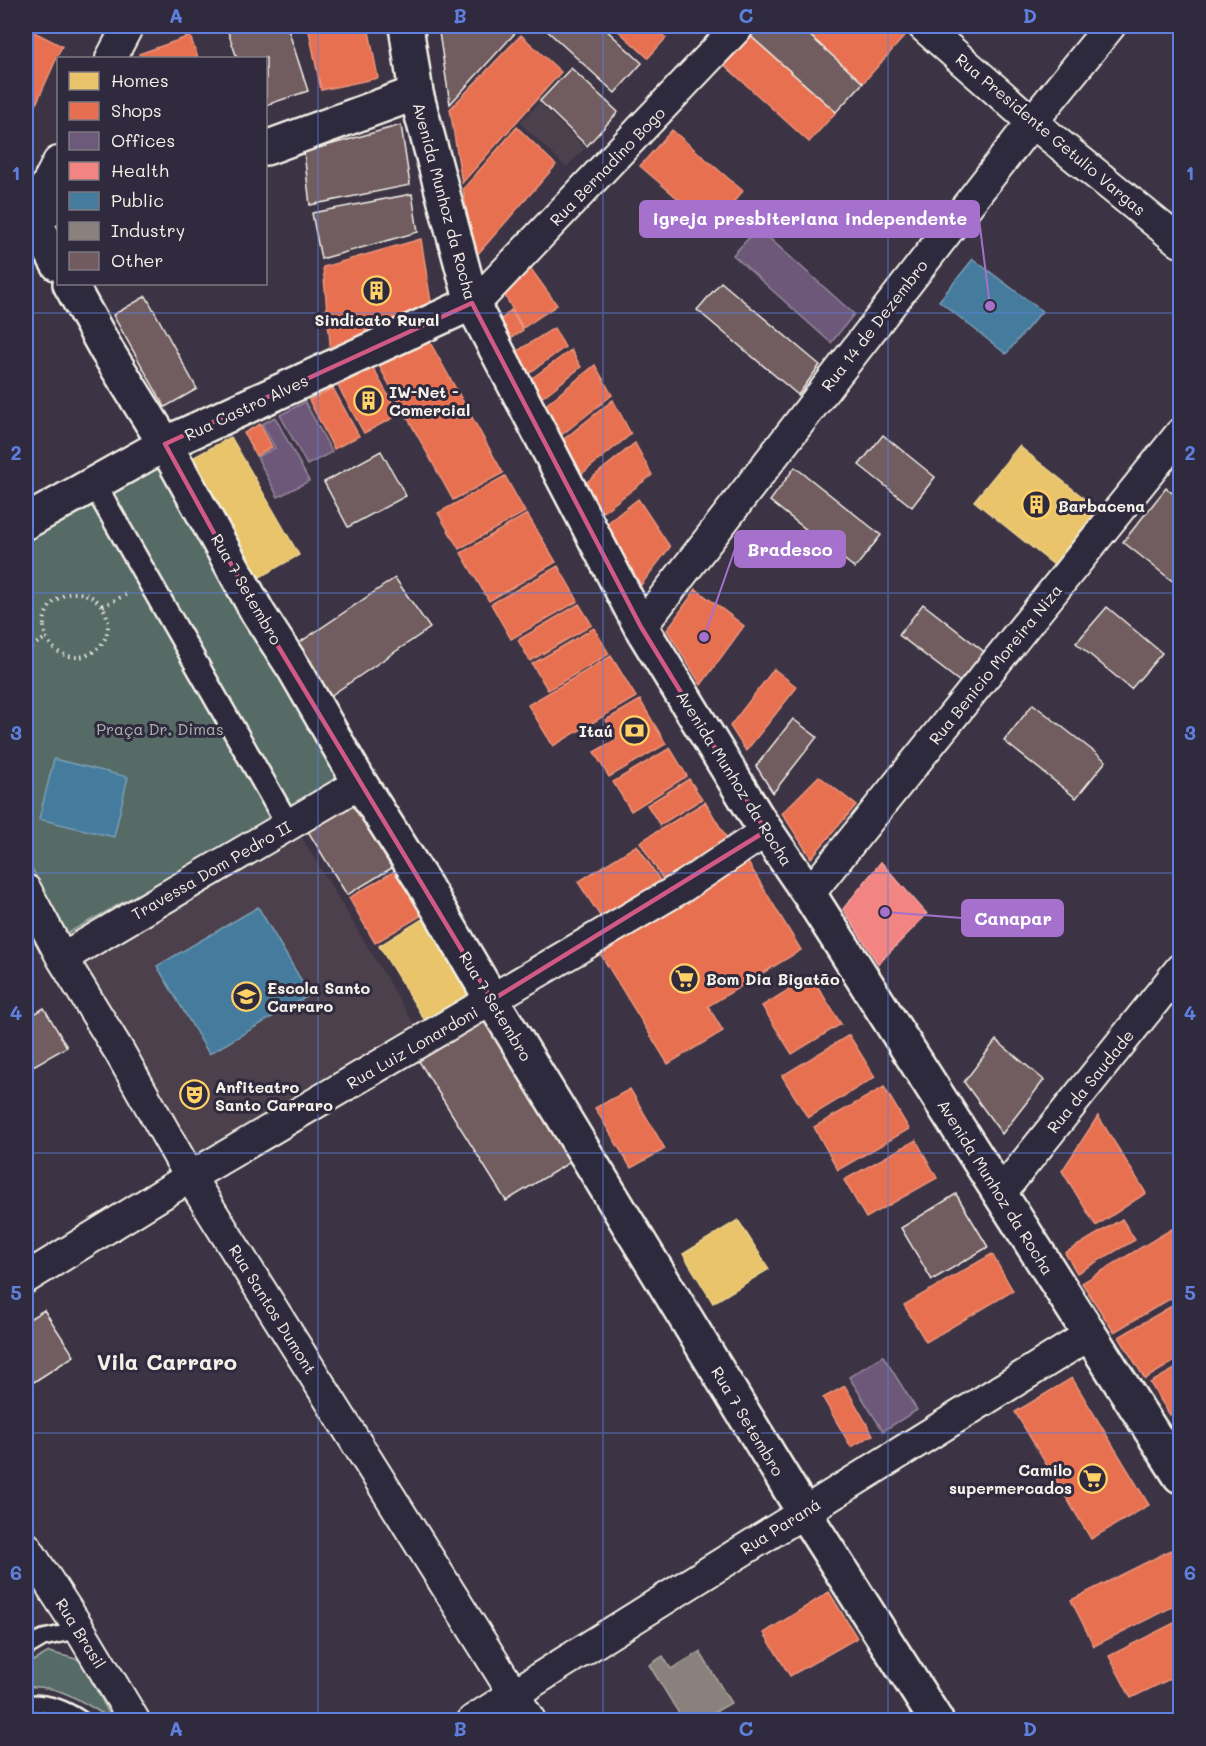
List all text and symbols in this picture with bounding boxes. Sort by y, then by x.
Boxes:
text: A [169,2,183,28]
text: B [453,2,467,28]
text: C [739,2,754,28]
text: D [1023,2,1037,28]
street label: Rua Presidente Getulio Vargas [952,48,1150,220]
legend [57,57,267,285]
text: Homes [111,68,169,92]
text: Shops [111,98,162,122]
street label: Avenida Munhoz da Rocha [409,100,481,302]
street label: Rua Bernadino Bogo [545,102,669,230]
text: Offices [111,128,175,152]
text: Health [111,158,169,182]
text: 1 [12,159,20,185]
text: 1 [1186,159,1194,185]
text: Public [111,188,164,212]
callout: igreja presbiteriana independente [640,201,979,237]
text: igreja presbiteriana independente [653,206,967,230]
text: Industry [111,218,185,242]
text: Other [111,248,164,272]
street label: Rua 14 de Dezembro [816,255,932,395]
building icon: Sindicato Rural [361,275,393,307]
place label: Sindicato Rural [315,309,439,330]
street label: Rua Castro Alves [181,369,311,445]
place label: IW-Net - Comercial [389,381,470,420]
building icon: IW-Net - Comercial [352,384,384,416]
text: 2 [10,439,22,465]
text: 2 [1184,439,1196,465]
building icon: Barbacena [1021,489,1053,521]
place label: Barbacena [1058,495,1145,516]
street label: Rua 7 Setembro [207,530,287,648]
callout: Bradesco [735,531,845,567]
text: Bradesco [747,537,833,561]
street label: Rua Benicio Moreira Niza [924,580,1066,748]
street label: Avenida Munhoz da Rocha [672,686,798,870]
bank icon: Itaú [618,714,650,746]
park label: Praça Dr. Dimas [96,718,224,739]
text: 3 [10,719,22,745]
text: 3 [1184,719,1196,745]
place label: Itaú [579,720,613,741]
street label: Travessa Dom Pedro II [127,816,295,924]
callout: Canapar [962,900,1063,936]
text: Canapar [974,906,1052,930]
street label: Rua 7 Setembro [455,947,537,1065]
supermarket icon: Bom Dia Bigatão [669,962,701,994]
place label: Bom Dia Bigatão [706,968,840,989]
place label: Escola Santo Carraro [267,977,371,1016]
school or university icon: Escola Santo Carraro [230,980,262,1012]
text: 4 [10,999,23,1025]
text: 4 [1184,999,1197,1025]
street label: Rua Luiz Lonardoni [343,1001,481,1093]
street label: Rua da Saudade [1042,1025,1138,1137]
place label: Anfiteatro Santo Carraro [215,1076,333,1115]
theatre icon: Anfiteatro Santo Carraro [178,1079,210,1111]
street label: Avenida Munhoz da Rocha [933,1095,1059,1279]
street label: Rua Santos Dumont [225,1240,321,1378]
text: 5 [10,1279,22,1305]
text: 5 [1184,1279,1196,1305]
district label: Vila Carraro [97,1347,237,1376]
street label: Rua 7 Setembro [707,1362,789,1480]
place label: Camilo supermercados [949,1459,1072,1498]
supermarket icon: Camilo supermercados [1077,1462,1109,1494]
street label: Rua Paraná [736,1493,824,1559]
text: 6 [10,1559,22,1585]
text: 6 [1184,1559,1196,1585]
street label: Rua Brasil [51,1594,111,1672]
text: A [169,1715,183,1741]
text: B [453,1715,467,1741]
text: C [739,1715,754,1741]
text: D [1023,1715,1037,1741]

